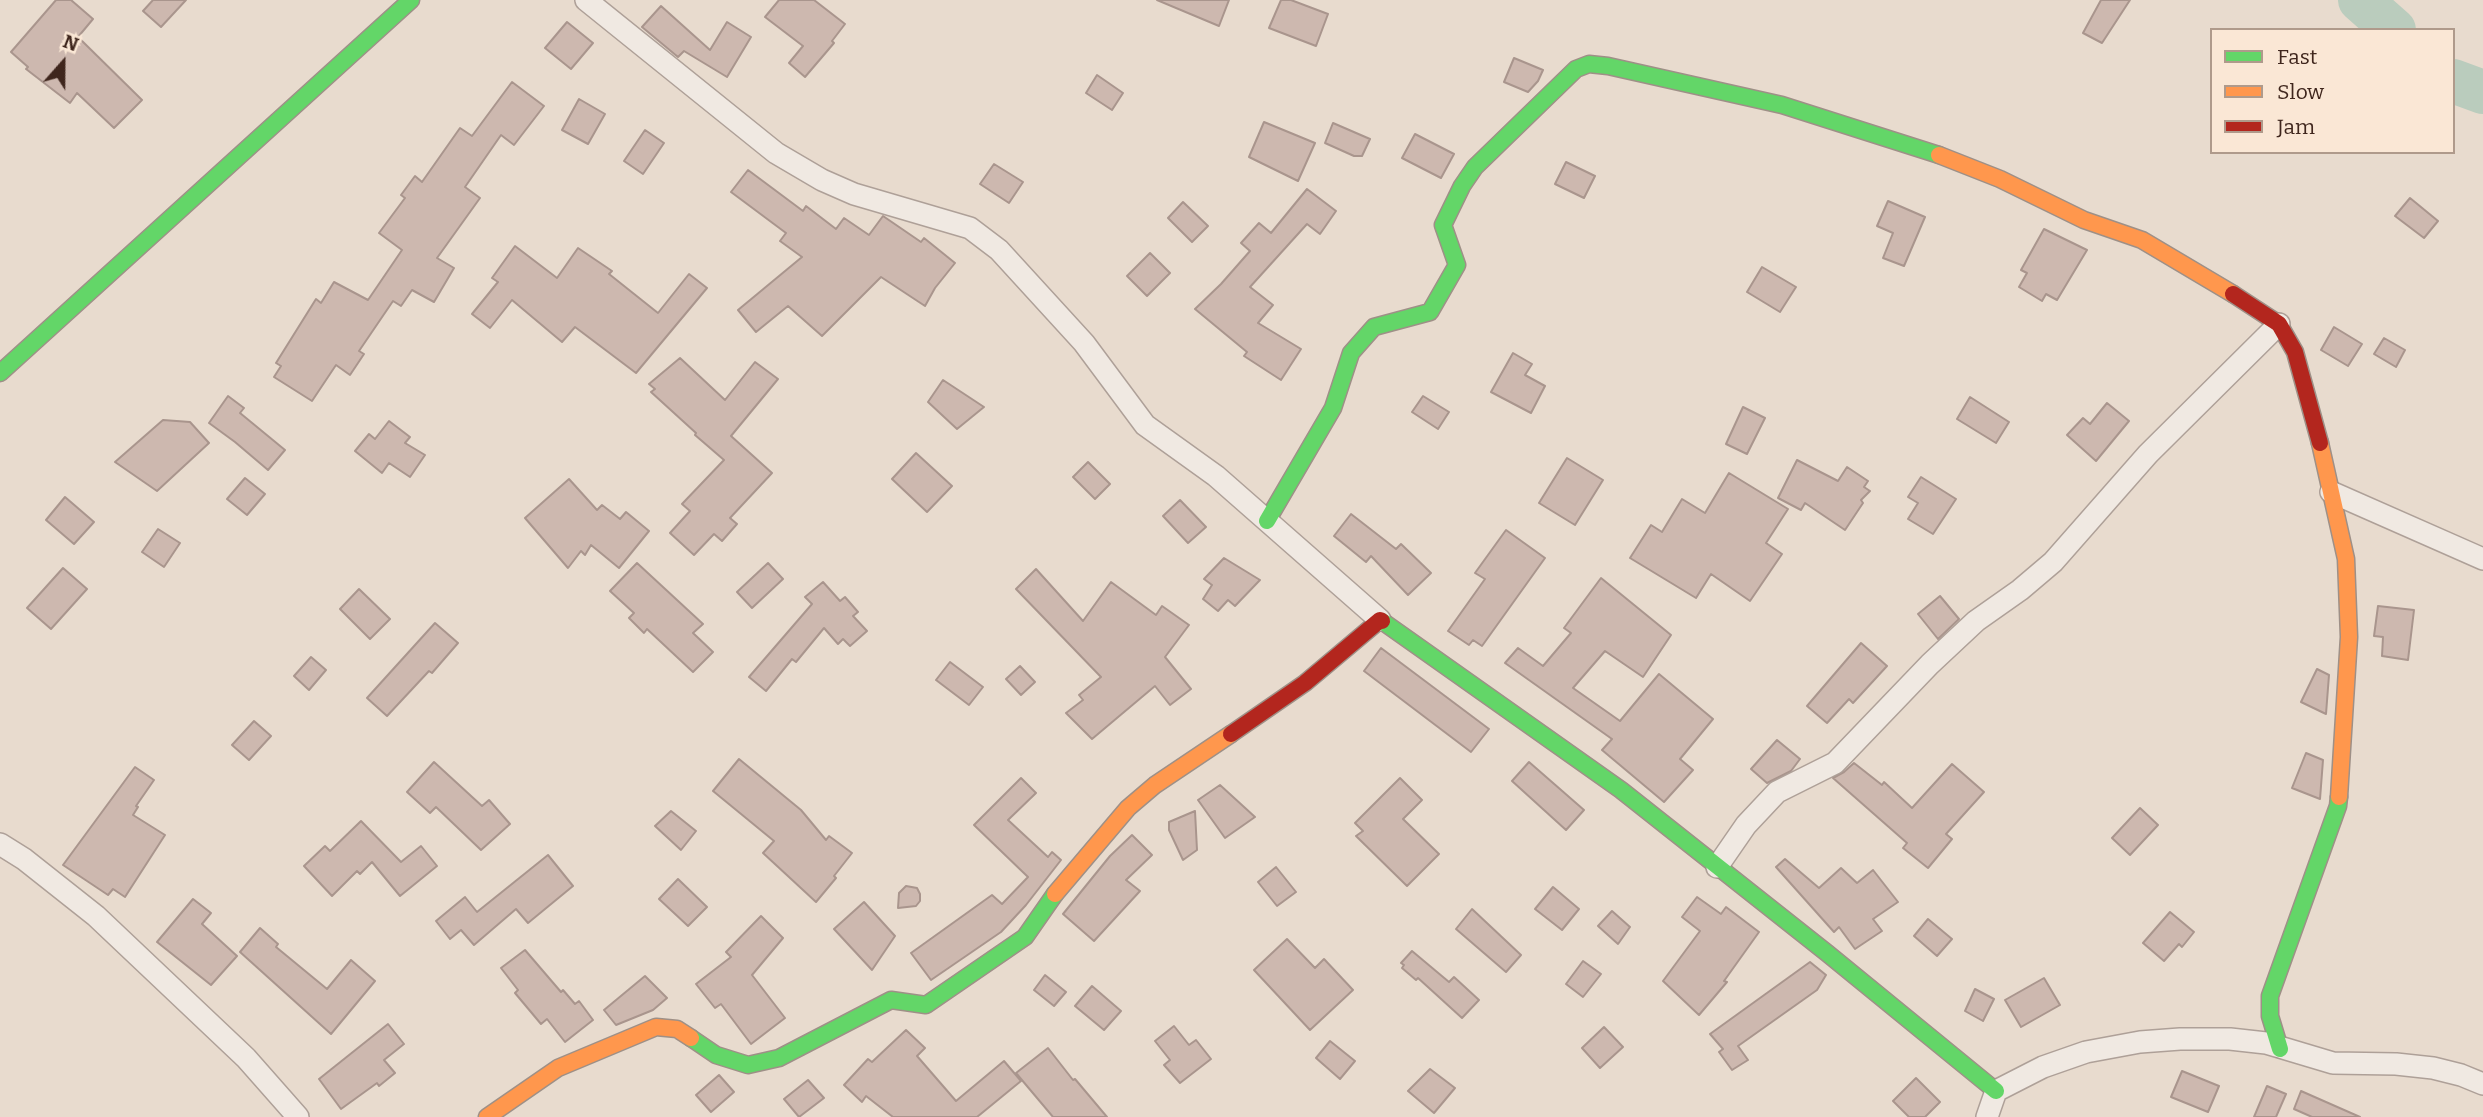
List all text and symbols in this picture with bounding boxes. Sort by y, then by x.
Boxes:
north arrow [28,28,98,98]
legend [2210,28,2455,154]
text: N [60,30,82,56]
text: Fast [2277,44,2317,70]
text: Slow [2277,79,2324,105]
text: Jam [2277,114,2315,140]

